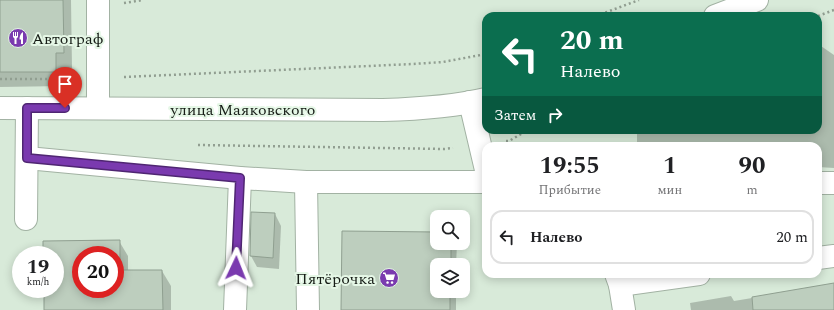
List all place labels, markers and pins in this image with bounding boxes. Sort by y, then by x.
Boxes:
restaurant icon: Автограф [7,27,29,49]
place label: Автограф [32,27,104,51]
pin [48,67,82,108]
place label: Пятёрочка [295,267,375,291]
supermarket icon: Пятёрочка [378,267,400,289]

